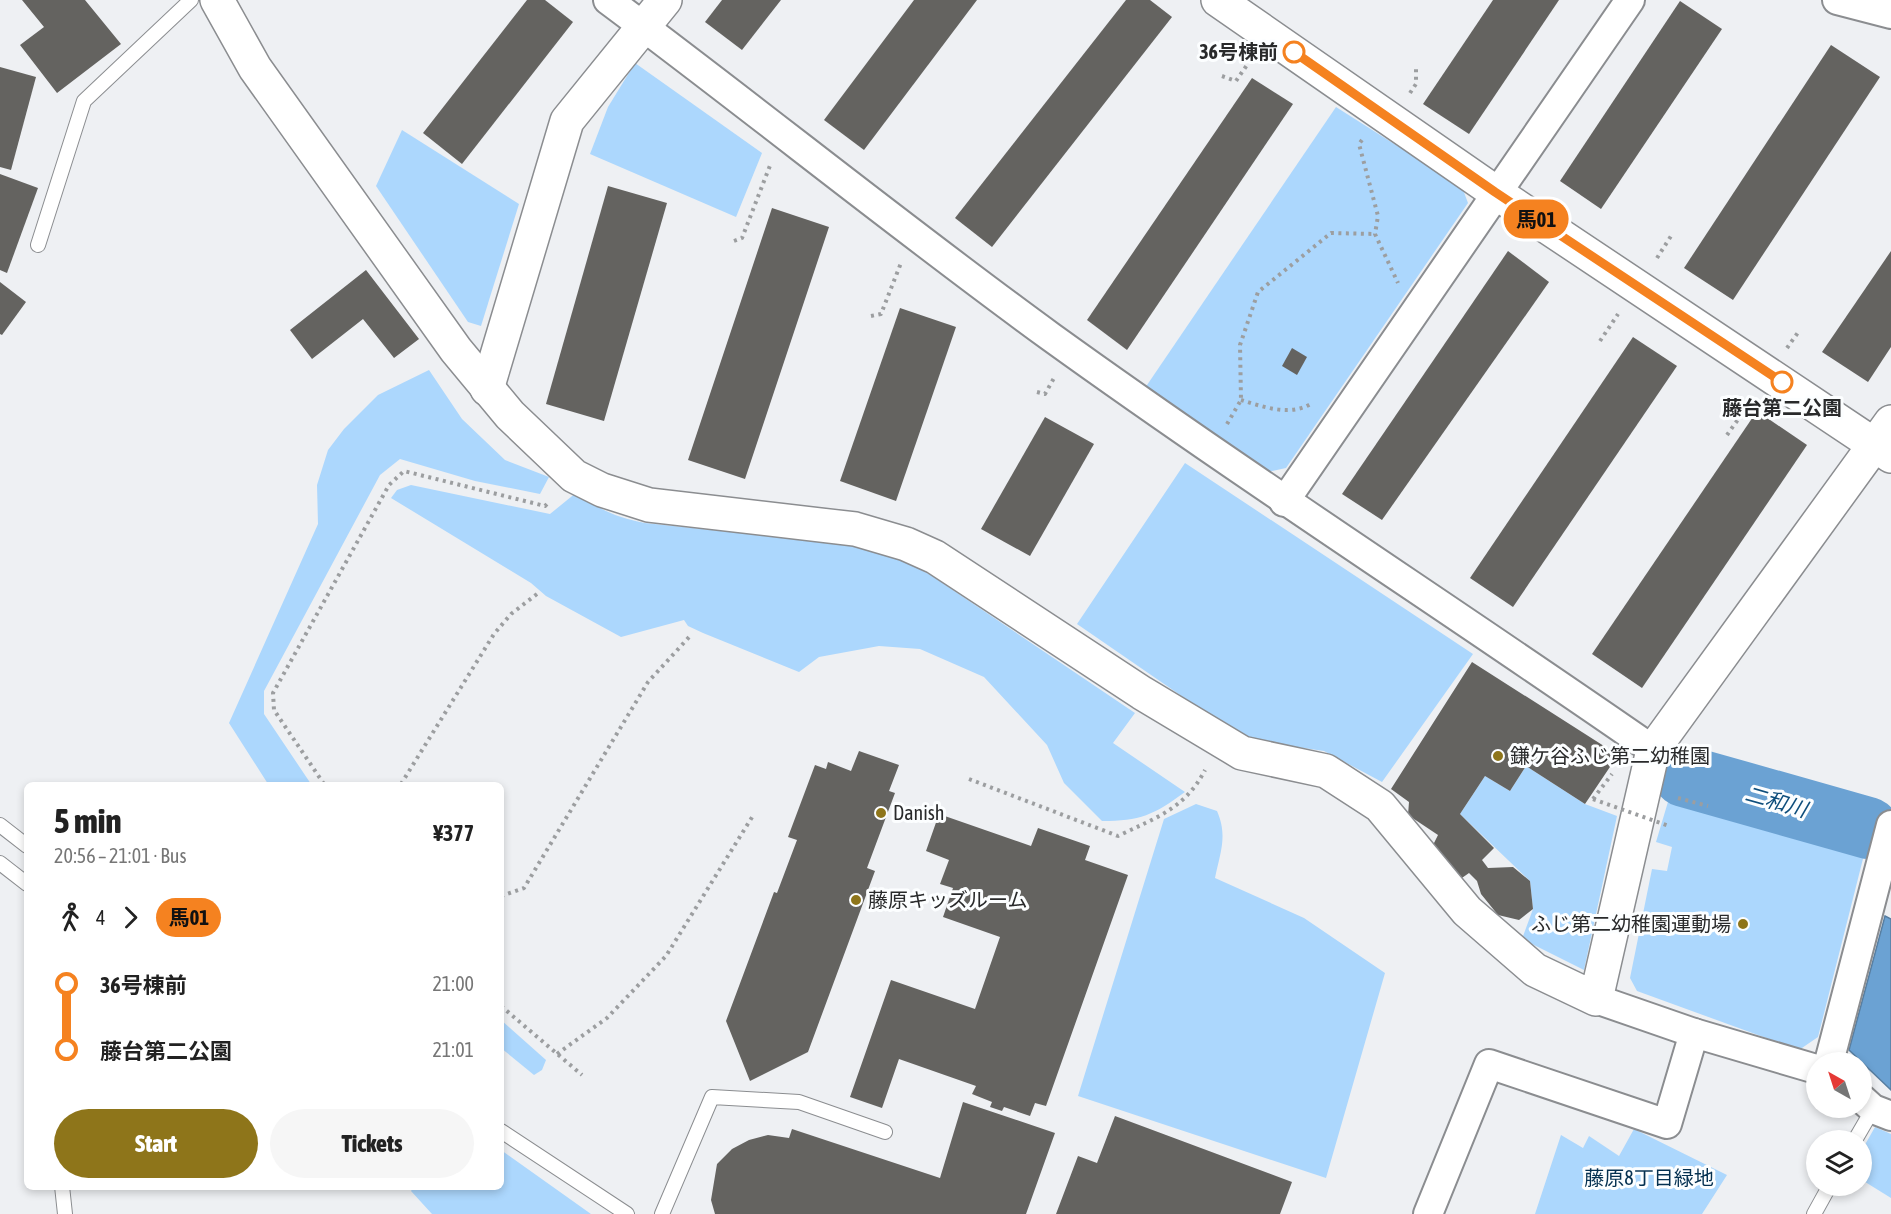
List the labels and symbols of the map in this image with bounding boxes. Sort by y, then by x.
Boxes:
place label: 36号棟前 [1199,40,1278,63]
marker: 36号棟前 [1283,41,1305,63]
line badge: 馬01 [1502,200,1570,238]
marker: 藤台第二公園 [1771,371,1793,393]
place label: 藤台第二公園 [1722,396,1842,419]
place label: 鎌ケ谷ふじ第二幼稚園 [1510,744,1710,767]
marker: 鎌ケ谷ふじ第二幼稚園 [1491,749,1505,763]
water label: 二和川 [1743,781,1812,822]
place label: Danish [893,801,945,824]
marker: Danish [874,806,888,820]
place label: 藤原キッズルーム [868,888,1027,911]
marker: 藤原キッズルーム [849,893,863,907]
place label: ふじ第二幼稚園運動場 [1531,912,1731,935]
marker: ふじ第二幼稚園運動場 [1736,917,1750,931]
north arrow [1806,1052,1872,1118]
park label: 藤原8丁目緑地 [1584,1166,1714,1189]

